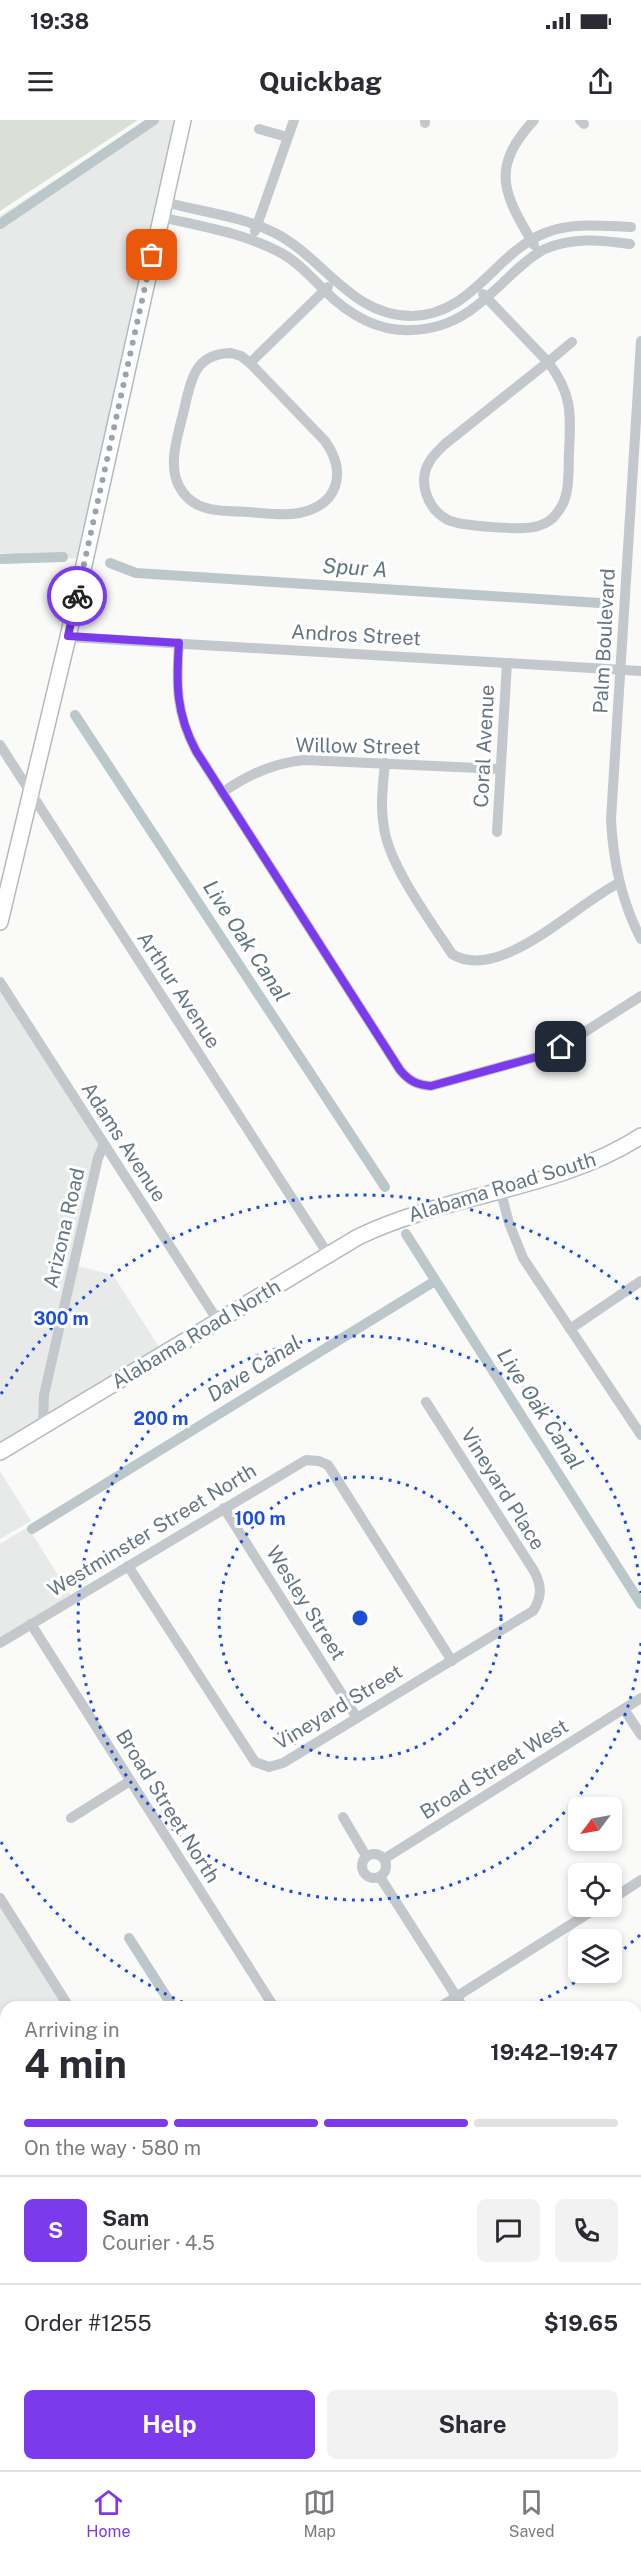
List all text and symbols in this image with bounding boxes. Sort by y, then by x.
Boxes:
text: 19:38 [30,8,89,34]
icon: menu [24,65,57,98]
text: Quickbag [259,65,382,97]
icon: share [584,65,617,98]
pin [126,229,177,280]
icon: bag [135,238,168,271]
water label: Spur A [322,553,388,582]
courier [47,566,107,626]
street label: Palm Boulevard [588,568,620,714]
icon: bike [61,580,94,613]
street label: Andros Street [290,620,422,650]
street label: Coral Avenue [469,684,499,808]
street label: Willow Street [295,733,421,759]
water label: Live Oak Canal [198,875,295,1006]
street label: Arthur Avenue [132,927,226,1053]
pin [535,1021,586,1072]
icon: home [544,1030,577,1063]
street label: Adams Avenue [76,1078,172,1206]
street label: Alabama Road South [405,1147,599,1227]
street label: Arizona Road [39,1166,89,1290]
street label: Alabama Road North [107,1274,285,1394]
text: 300 m [33,1308,89,1329]
water label: Dave Canal [202,1330,305,1407]
water label: Live Oak Canal [492,1343,589,1474]
text: 200 m [134,1408,188,1429]
street label: Vineyard Place [456,1424,550,1554]
street label: Westminster Street North [44,1458,260,1602]
text: 100 m [234,1508,286,1529]
street label: Wesley Street [261,1541,351,1665]
centre of rings [350,1608,370,1628]
street label: Vineyard Street [269,1659,407,1755]
street label: Broad Street West [416,1714,572,1824]
street label: Broad Street North [111,1725,225,1887]
north arrow [568,1797,622,1851]
map controls [568,1797,622,1983]
button: locate [568,1863,622,1917]
button: layers [568,1929,622,1983]
text: Arriving in [24,2018,119,2042]
text: 19:42–19:47 [490,2039,618,2065]
text: 4 min [24,2041,127,2087]
text: On the way · 580 m [24,2136,201,2160]
button: chat [477,2199,540,2262]
button: phone [555,2199,618,2262]
text: Sam [102,2205,149,2231]
text: S [48,2217,63,2243]
text: Courier · 4.5 [102,2231,215,2255]
text: Order #1255 [24,2310,151,2336]
text: $19.65 [544,2310,618,2336]
button: Help [24,2390,315,2459]
button: Share [327,2390,618,2459]
tab: Home [86,2486,130,2541]
tab: Map [303,2486,336,2541]
tab: Saved [509,2486,555,2541]

